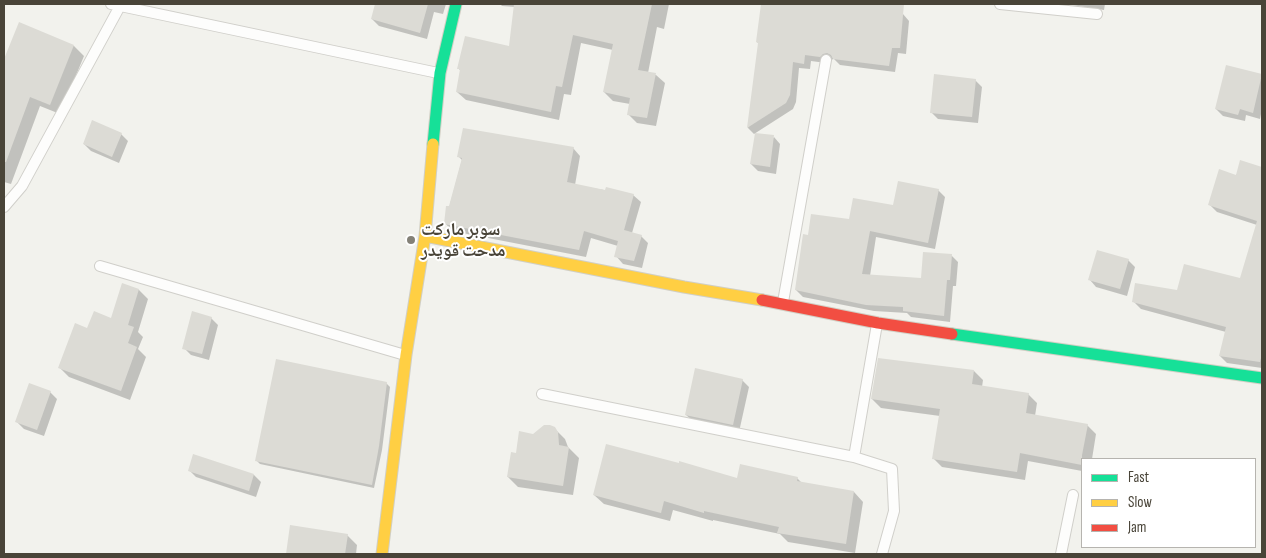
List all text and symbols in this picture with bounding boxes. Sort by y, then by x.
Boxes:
place label: سوبر ماركت مدحت قويدر [421,219,506,262]
marker: سوبر ماركت مدحت قويدر [405,234,417,246]
legend [1081,458,1256,548]
text: Fast [1128,468,1149,487]
text: Slow [1128,493,1152,512]
text: Jam [1128,518,1146,537]

